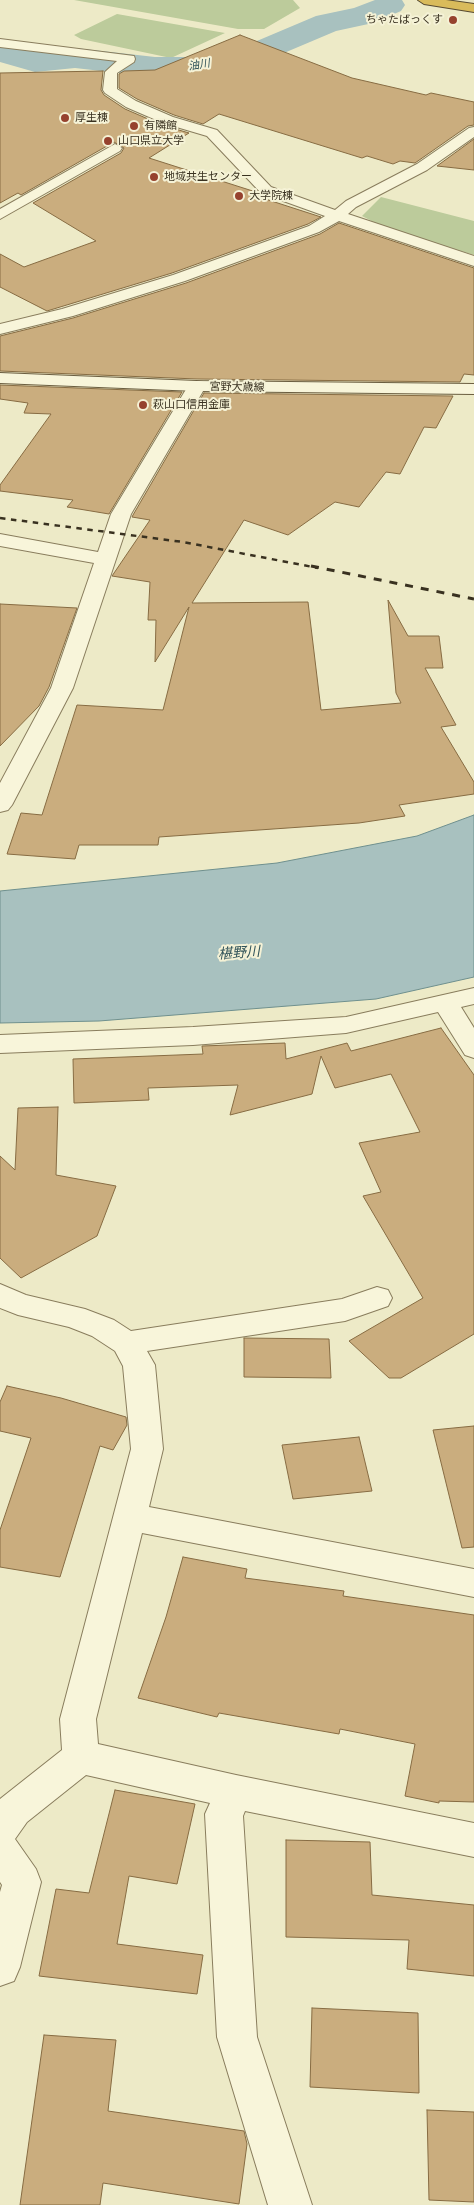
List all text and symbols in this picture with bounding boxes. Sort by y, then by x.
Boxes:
place label: ちゃたばっくす [366,13,443,27]
marker: ちゃたばっくす [447,14,459,26]
water label: 油川 [187,57,211,73]
place label: 厚生棟 [75,111,108,125]
marker: 厚生棟 [59,112,71,124]
place label: 有隣館 [144,119,177,133]
marker: 有隣館 [128,120,140,132]
place label: 山口県立大学 [118,134,184,148]
marker: 山口県立大学 [102,135,114,147]
place label: 地域共生センター [164,170,252,184]
marker: 地域共生センター [148,171,160,183]
place label: 大学院棟 [249,189,293,203]
marker: 大学院棟 [233,190,245,202]
street label: 宮野大歳線 [209,380,265,394]
place label: 萩山口信用金庫 [153,398,230,412]
marker: 萩山口信用金庫 [137,399,149,411]
water label: 椹野川 [217,943,261,963]

